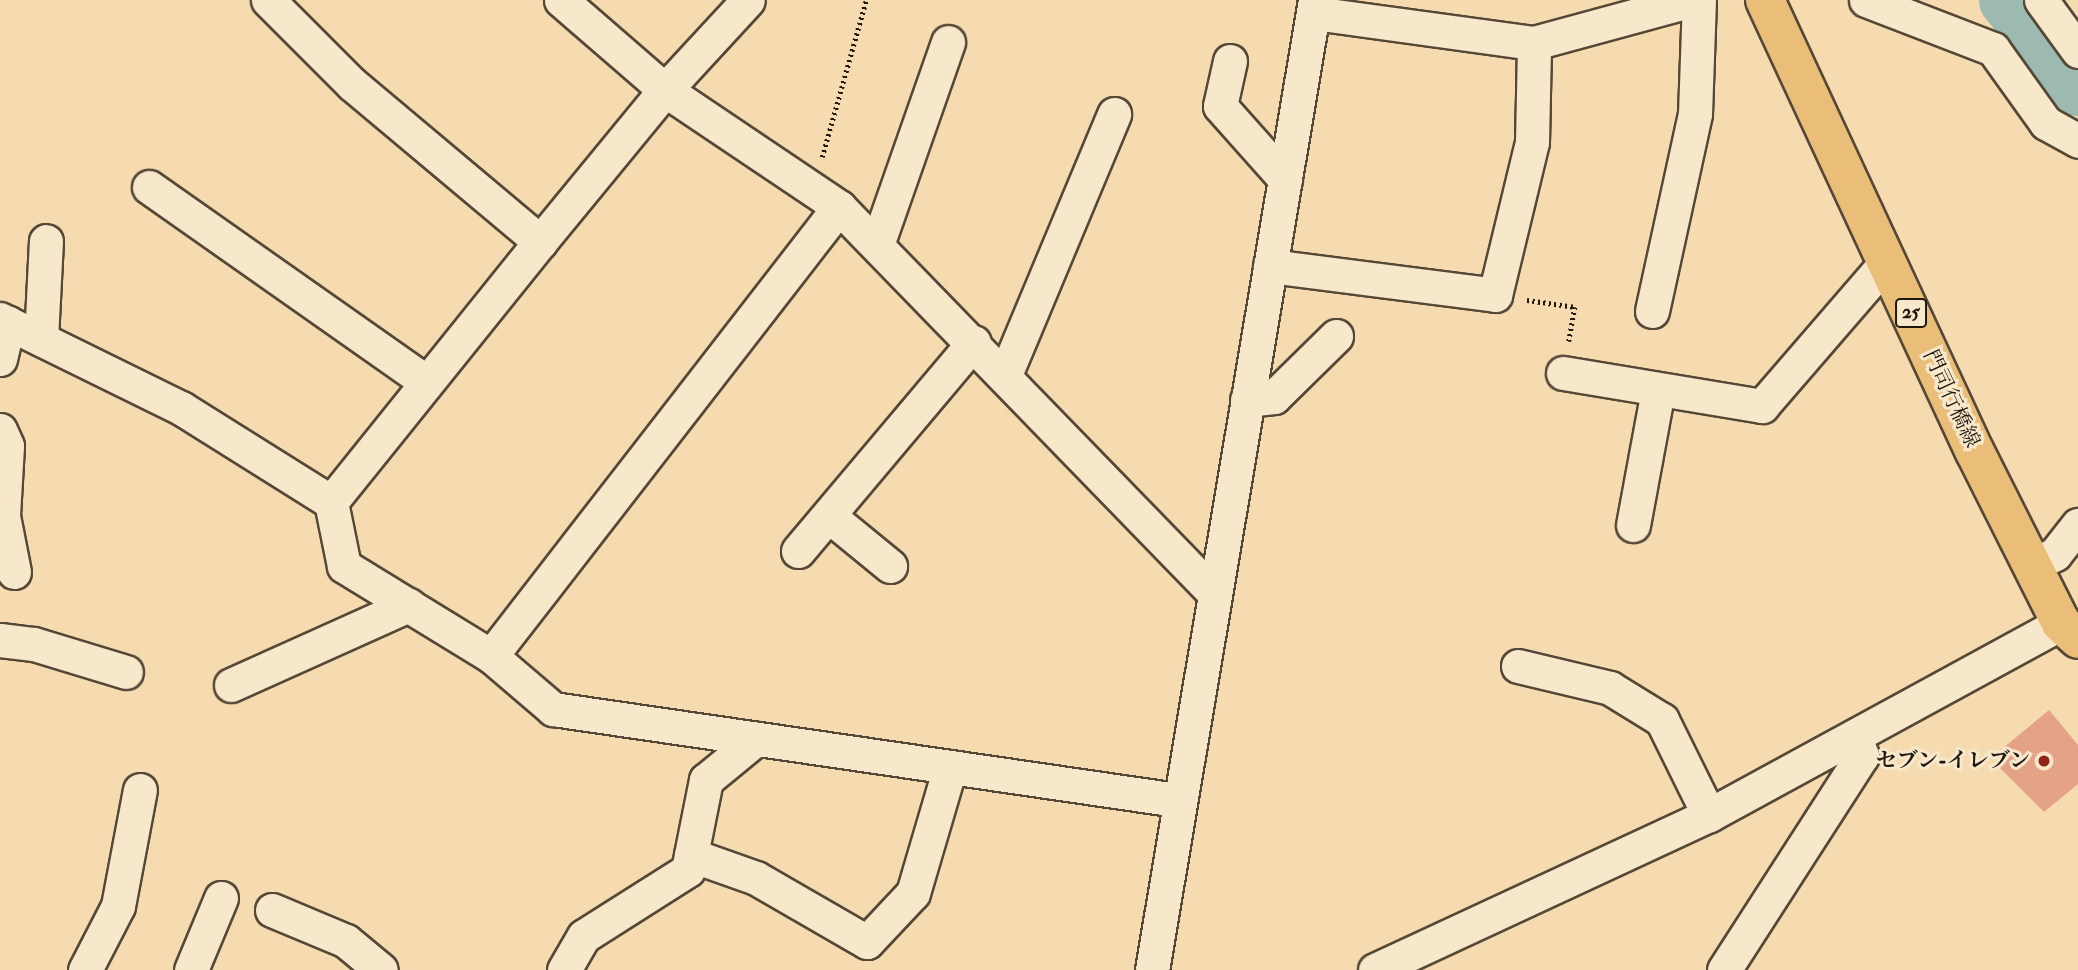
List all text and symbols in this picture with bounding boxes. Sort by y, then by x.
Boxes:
road number: 25 [1894,298,1928,328]
street label: 門司行橋線 [1917,346,1985,452]
place label: セブン-イレブン [1874,748,2030,774]
marker: セブン-イレブン [2036,753,2052,769]

